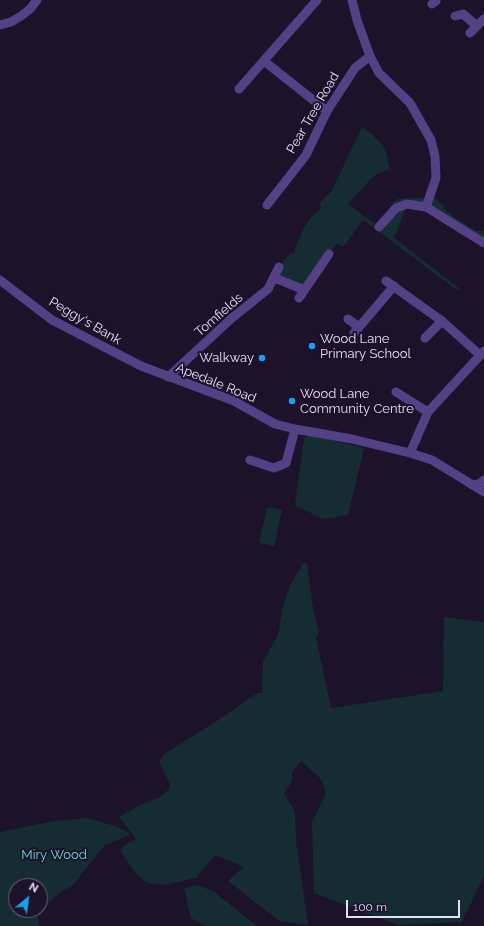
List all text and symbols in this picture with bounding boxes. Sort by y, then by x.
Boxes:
street label: Pear Tree Road [283,70,343,156]
street label: Tomfields [192,290,246,340]
street label: Peggy's Bank [46,294,124,348]
place label: Wood Lane Primary School [320,331,411,362]
marker: Wood Lane Primary School [307,341,317,351]
place label: Walkway [199,350,254,366]
marker: Walkway [257,353,267,363]
street label: Apedale Road [174,360,258,406]
place label: Wood Lane Community Centre [300,386,414,417]
marker: Wood Lane Community Centre [287,396,297,406]
park label: Miry Wood [21,847,87,863]
north arrow [8,878,48,918]
text: N [27,880,40,896]
scale bar [348,892,462,918]
text: 100 m [353,900,387,914]

